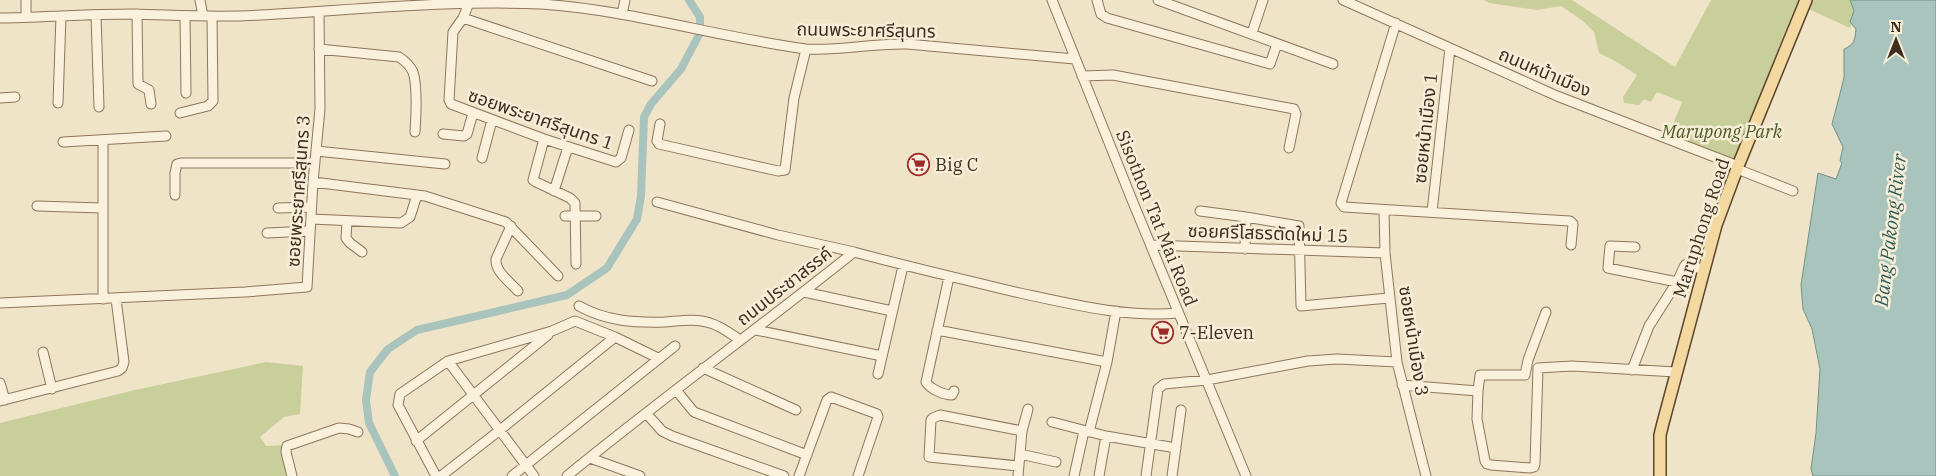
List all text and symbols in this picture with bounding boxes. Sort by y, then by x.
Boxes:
north arrow [1871,15,1921,65]
street label: ถนนพระยาศรีสุนทร [796,17,936,43]
text: N [1890,18,1902,36]
street label: ถนนหน้าเมือง [1495,42,1595,102]
street label: ซอยหน้าเมือง 1 [1408,71,1442,185]
street label: ซอยพระยาศรีสุนทร 1 [465,83,617,155]
street label: ซอยพระยาศรีสุนทร 3 [281,114,315,268]
park label: Marupong Park [1661,120,1783,143]
street label: Sisothon Tat Mai Road [1111,126,1203,310]
supermarket icon: Big C [907,152,931,176]
water label: Bang Pakong River [1869,152,1911,308]
place label: Big C [935,153,978,176]
street label: Maruphong Road [1668,155,1734,301]
street label: ซอยศรีโสธรตัดใหม่ 15 [1187,219,1349,247]
street label: ถนนประชาสรรค์ [732,242,836,330]
street label: ซอยหน้าเมือง 3 [1394,284,1434,398]
supermarket icon: 7-Eleven [1151,320,1175,344]
place label: 7-Eleven [1179,321,1254,344]

